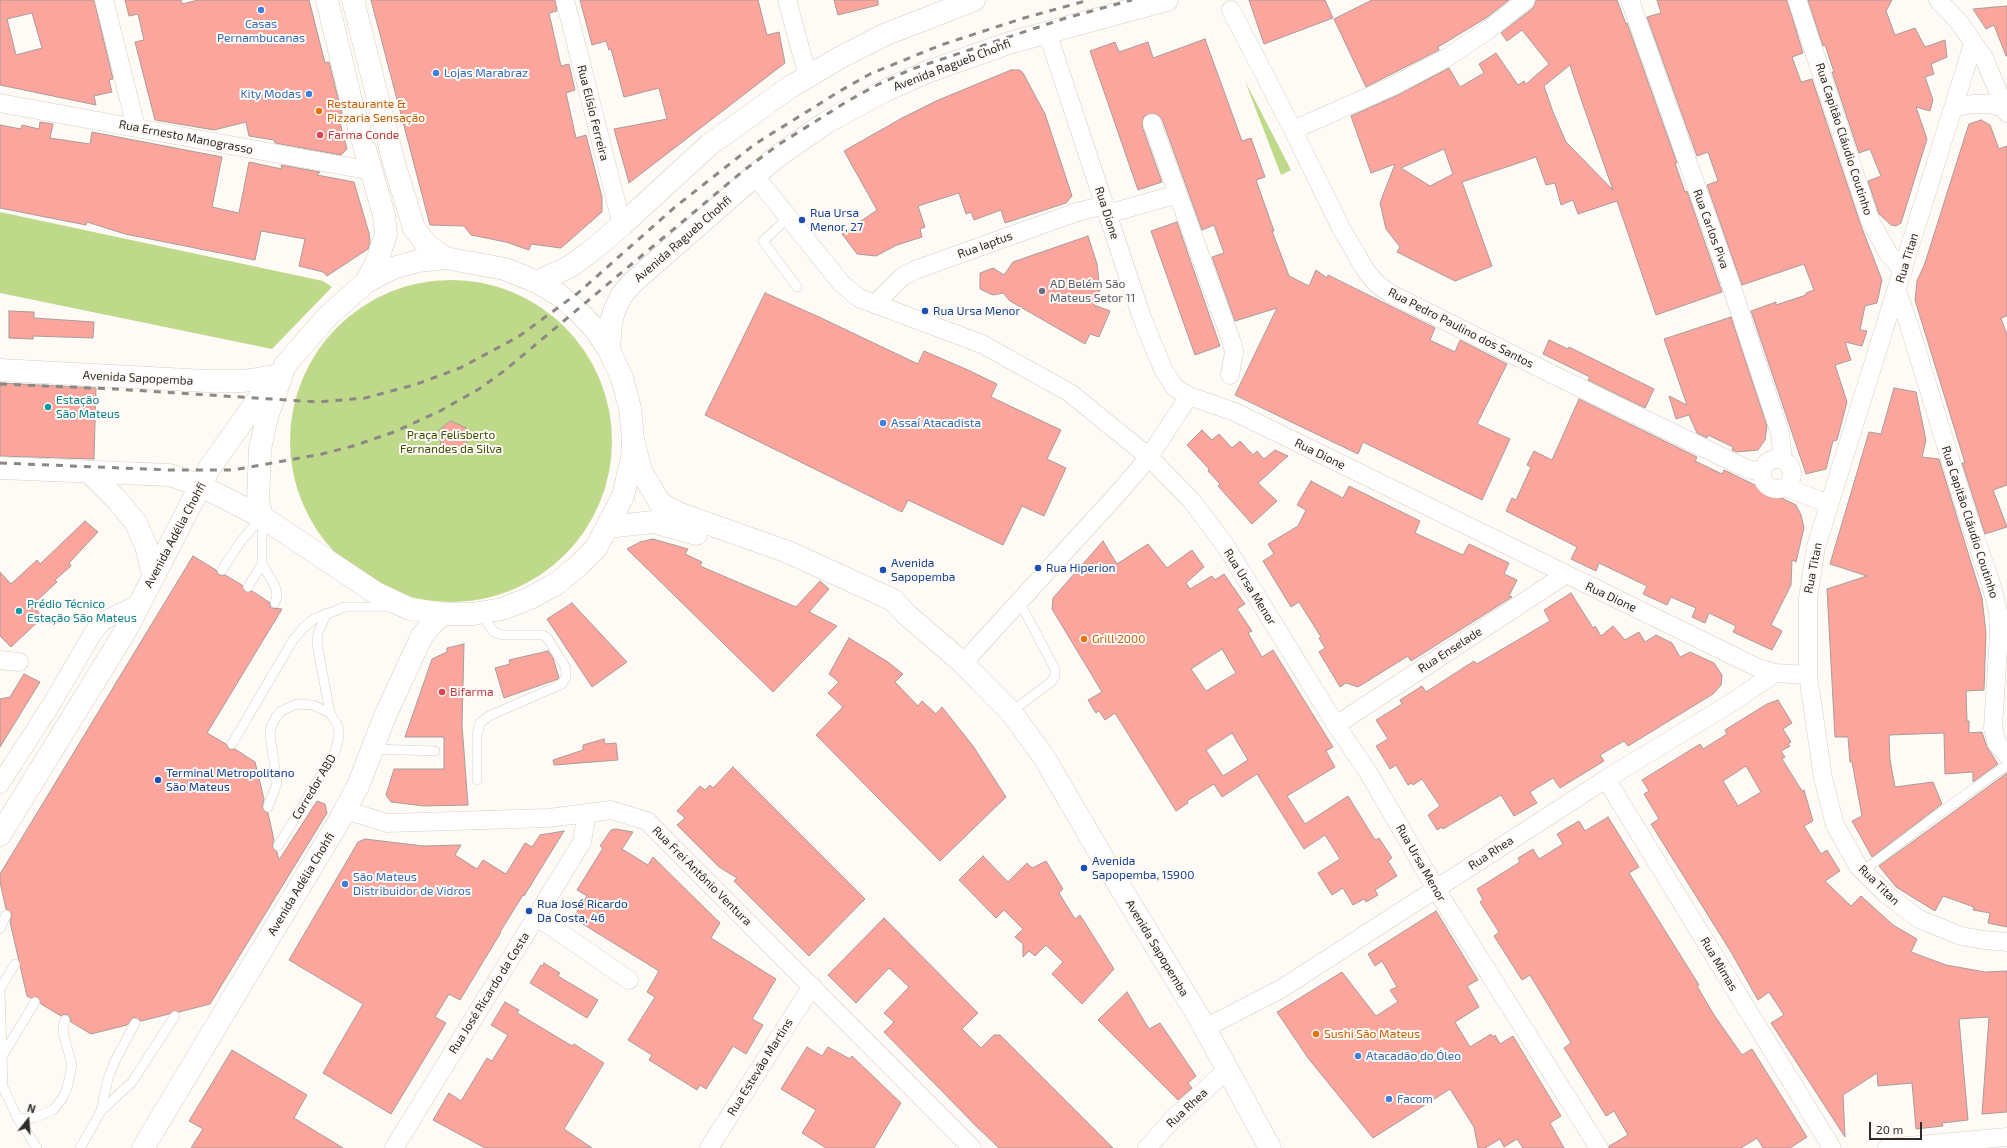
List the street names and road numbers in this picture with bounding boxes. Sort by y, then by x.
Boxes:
street label: Avenida Ragueb Chohfi [891,36,1013,94]
street label: Rua Capitão Cláudio Coutinho [1813,61,1875,217]
street label: Rua Elísio Ferreira [574,64,612,162]
street label: Rua Ernesto Manograsso [118,117,254,157]
street label: Rua Dione [1092,185,1122,241]
street label: Rua Carlos Piva [1690,187,1732,271]
street label: Avenida Ragueb Chohfi [631,193,735,285]
street label: Rua Iaptus [955,228,1015,262]
street label: Rua Titan [1893,231,1921,285]
street label: Rua Pedro Paulino dos Santos [1386,285,1536,371]
street label: Avenida Sapopemba [82,368,194,388]
street label: Rua Dione [1292,436,1348,472]
street label: Rua Capitão Cláudio Coutinho [1939,444,2001,600]
street label: Avenida Adélia Chohfi [141,480,209,590]
street label: Rua Titan [1801,541,1825,595]
street label: Rua Ursa Menor [1221,546,1279,628]
street label: Rua Dione [1583,579,1639,615]
street label: Rua Enselade [1415,624,1485,676]
street label: Corredor ABD [289,752,339,822]
street label: Rua Ursa Menor [1393,822,1449,904]
street label: Rua Frei Antônio Ventura [649,823,755,929]
street label: Avenida Adélia Chohfi [265,830,337,938]
street label: Rua Rhea [1466,833,1516,873]
street label: Rua Titan [1855,862,1903,908]
street label: Avenida Sapopemba [1122,897,1192,999]
street label: Rua José Ricardo da Costa [446,930,532,1056]
street label: Rua Mimas [1697,934,1741,994]
street label: Rua Estevão Martins [724,1016,796,1118]
street label: Rua Rhea [1163,1085,1211,1131]

